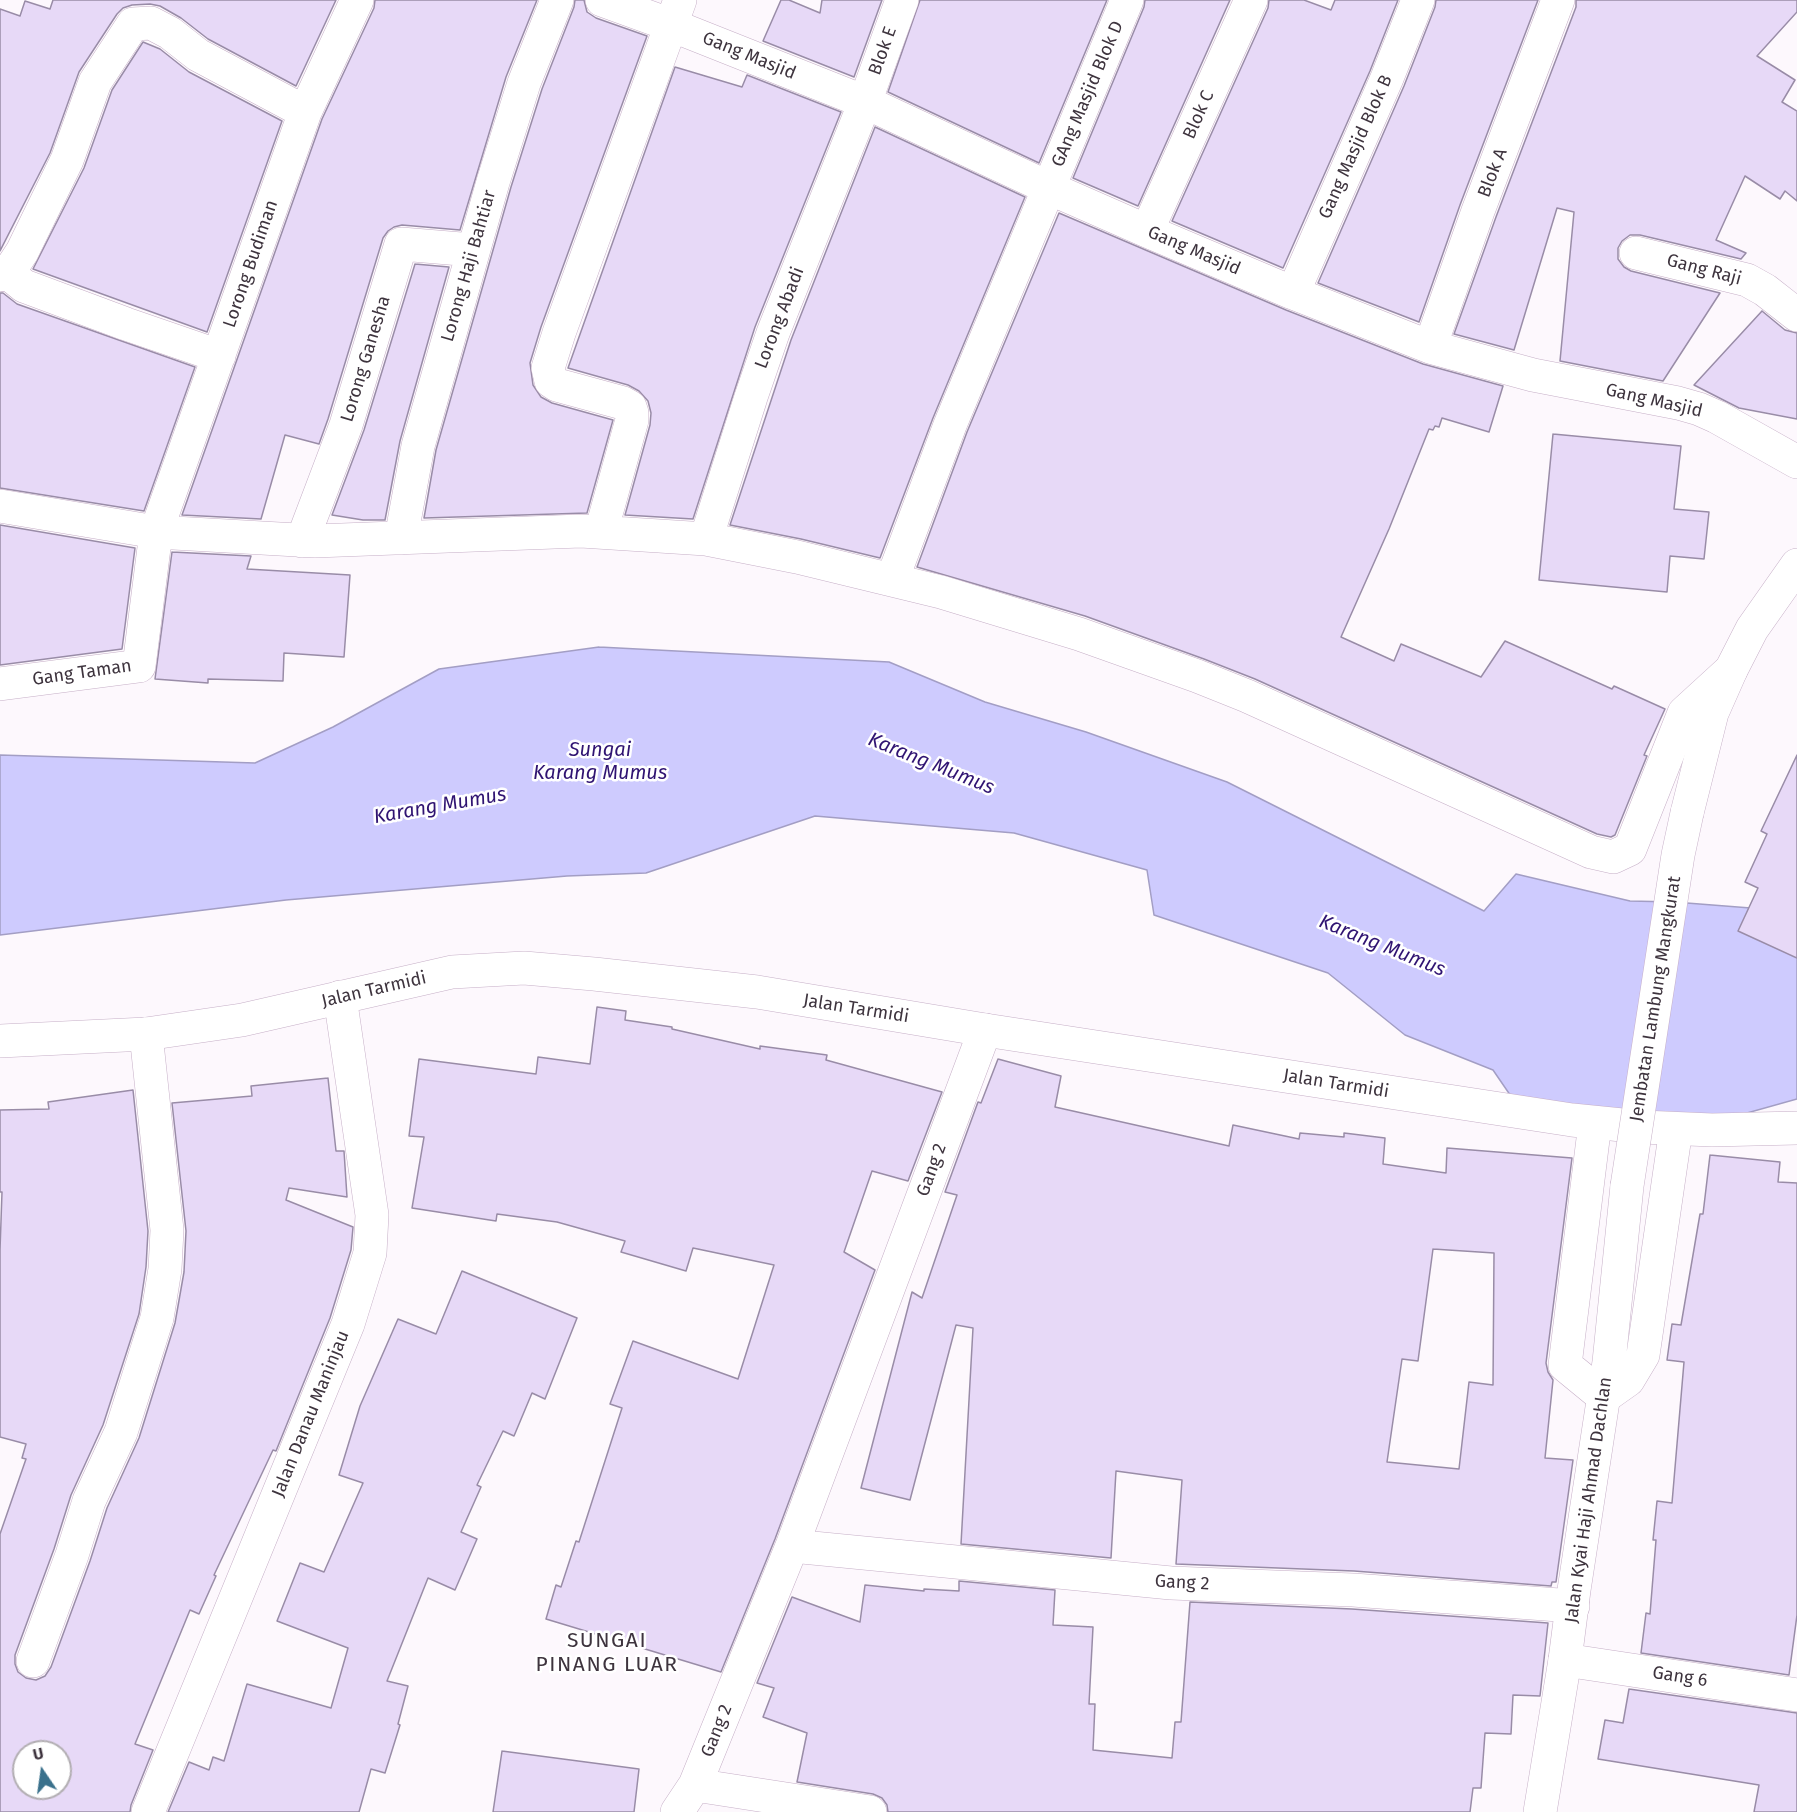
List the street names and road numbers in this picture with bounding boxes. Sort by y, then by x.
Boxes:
street label: GAng Masjid Blok D [1048,18,1128,170]
street label: Blok E [864,24,902,78]
street label: Gang Masjid [699,27,799,85]
street label: Gang Masjid Blok B [1315,72,1397,222]
street label: Blok C [1179,87,1219,143]
street label: Blok A [1474,145,1512,201]
street label: Lorong Haji Bahtiar [437,188,501,344]
street label: Lorong Budiman [219,197,283,331]
street label: Gang Masjid [1144,222,1244,280]
street label: Gang Raji [1664,250,1744,290]
street label: Lorong Abadi [751,264,809,372]
street label: Lorong Ganesha [337,293,395,425]
street label: Gang Masjid [1603,379,1705,423]
street label: Gang Taman [31,655,133,691]
street label: Jembatan Lambung Mangkurat [1626,875,1686,1123]
street label: Jalan Tarmidi [319,967,429,1013]
street label: Jalan Tarmidi [802,990,910,1028]
street label: Jalan Tarmidi [1282,1065,1390,1103]
street label: Gang 2 [912,1141,952,1199]
street label: Jalan Danau Maninjau [268,1328,354,1500]
street label: Jalan Kyai Haji Ahmad Dachlan [1561,1376,1617,1624]
street label: Gang 2 [1154,1571,1210,1595]
street label: Gang 6 [1651,1662,1709,1692]
street label: Gang 2 [697,1702,737,1760]

